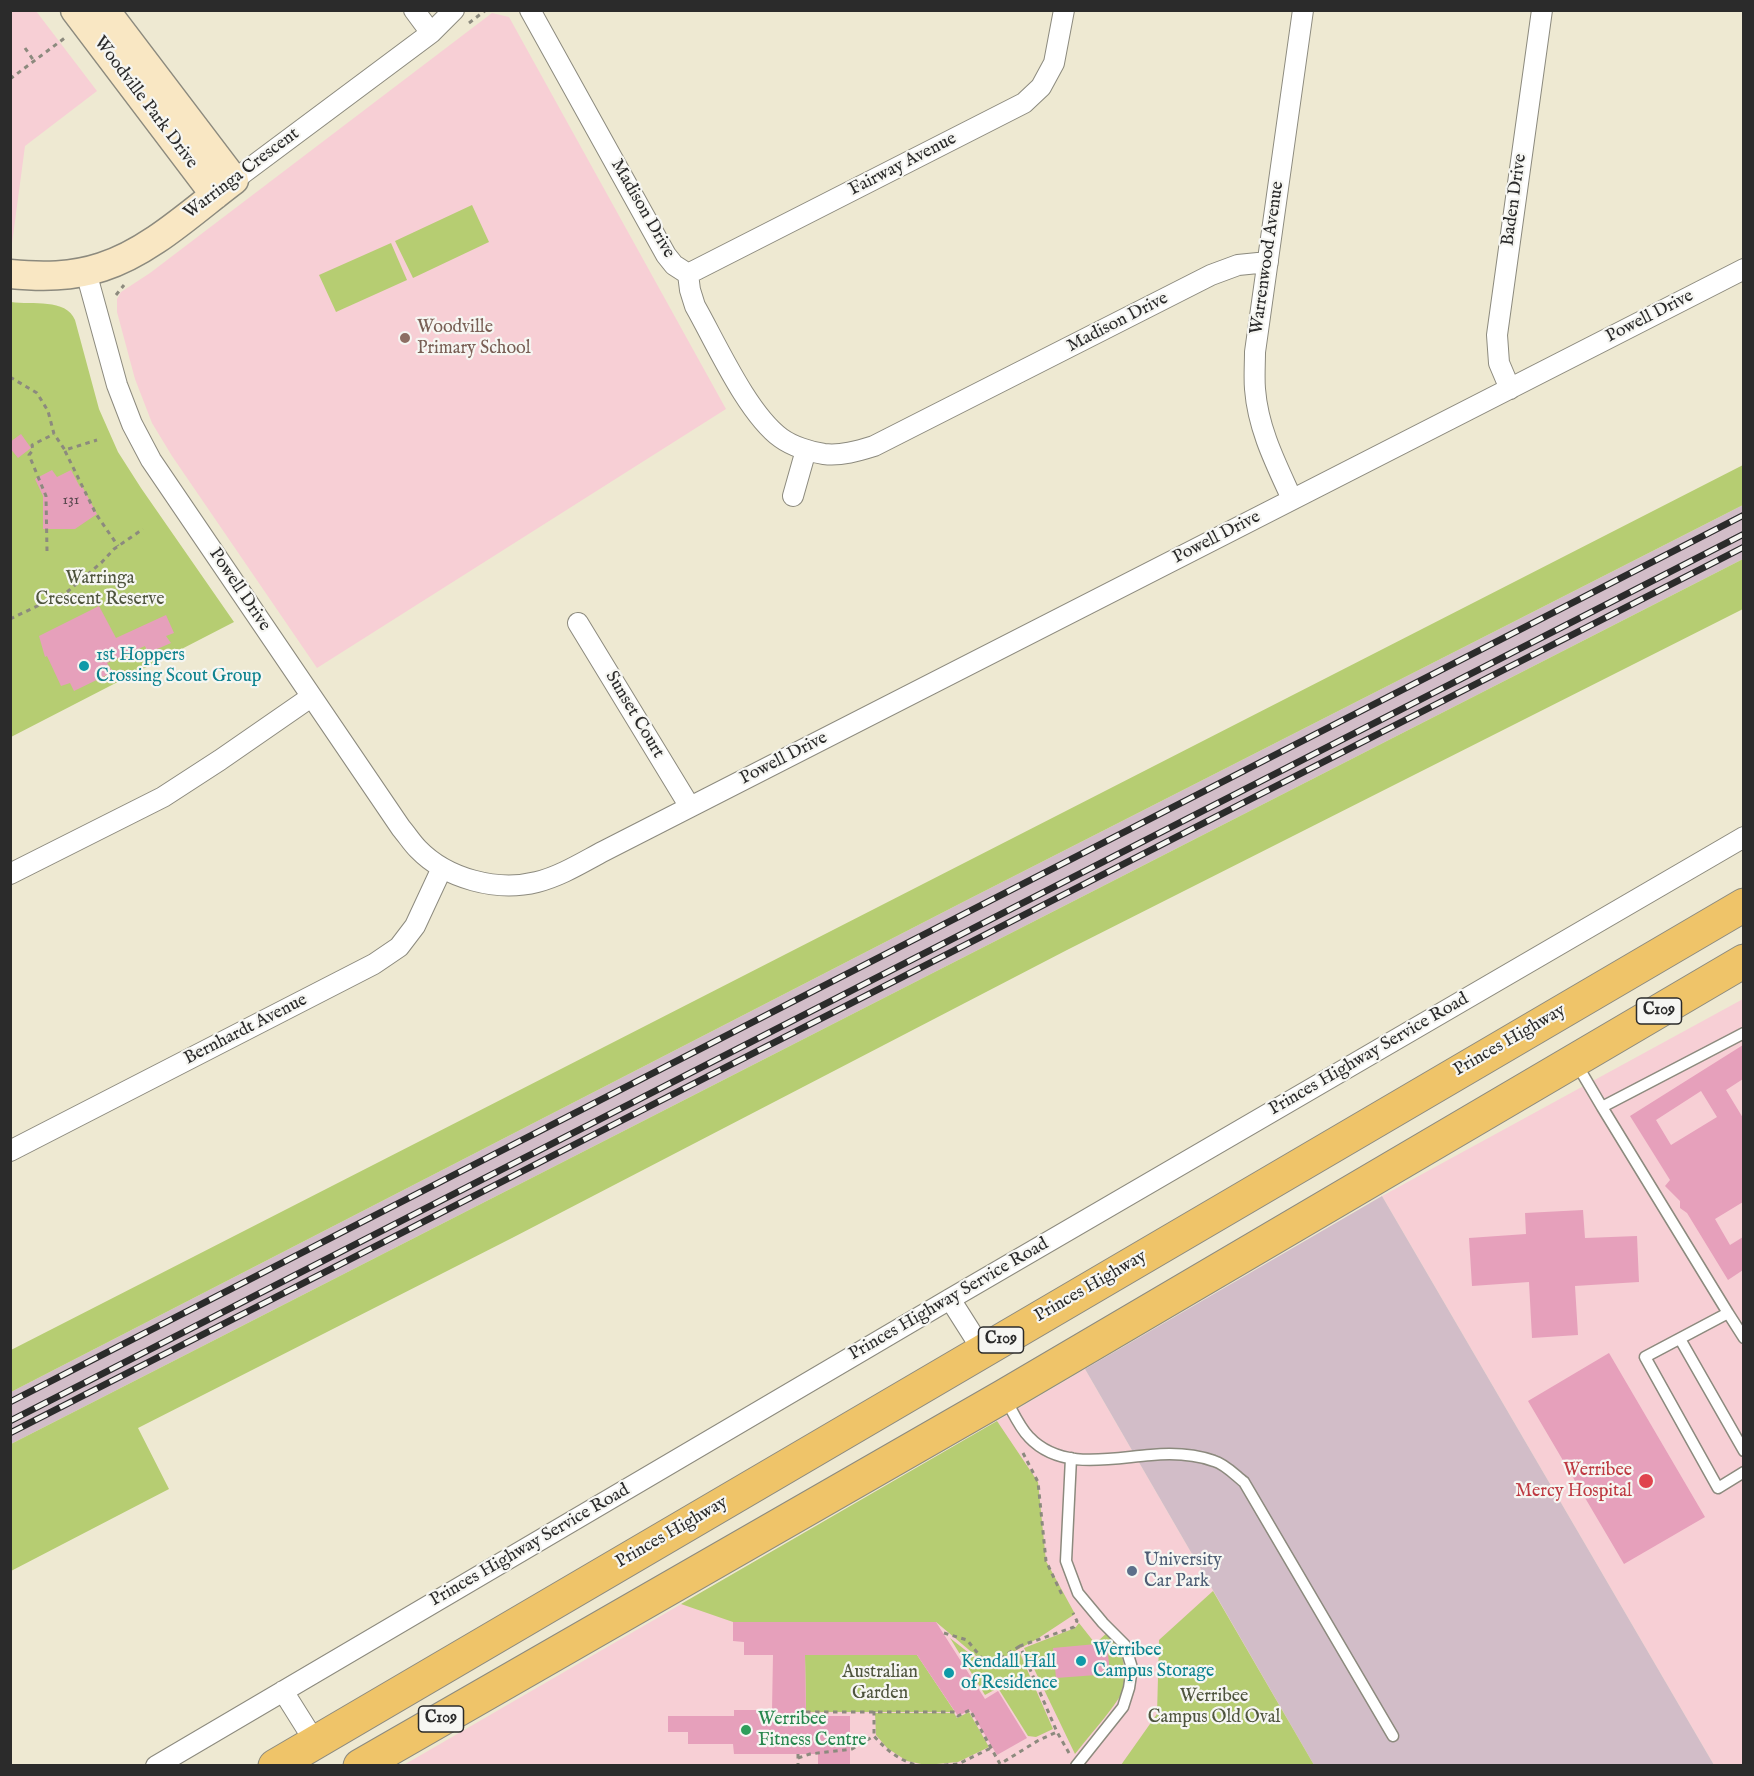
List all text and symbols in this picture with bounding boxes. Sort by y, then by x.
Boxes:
street label: Woodville Park Drive [88,33,202,173]
street label: Warringa Crescent [180,124,304,224]
street label: Fairway Avenue [846,129,960,201]
street label: Baden Drive [1498,152,1532,248]
street label: Madison Drive [605,156,679,262]
street label: Warrenwood Avenue [1247,180,1289,336]
street label: Powell Drive [1603,286,1697,348]
street label: Madison Drive [1064,288,1172,358]
place label: Woodville Primary School [417,317,531,360]
marker: Woodville Primary School [398,331,412,345]
house number: 131 [63,492,79,510]
street label: Powell Drive [1170,507,1264,569]
street label: Powell Drive [203,544,275,636]
park label: Warringa Crescent Reserve [36,568,164,610]
place label: 1st Hoppers Crossing Scout Group [96,645,262,688]
marker: 1st Hoppers Crossing Scout Group [77,659,91,673]
street label: Sunset Court [600,668,668,762]
street label: Powell Drive [737,728,831,790]
street label: Princes Highway Service Road [1265,989,1473,1121]
street label: Bernhardt Avenue [181,990,311,1070]
road number: C109 [1636,998,1682,1024]
street label: Princes Highway [1450,1000,1570,1082]
street label: Princes Highway Service Road [845,1234,1053,1366]
street label: Princes Highway [1031,1246,1151,1328]
road number: C109 [978,1327,1024,1353]
place label: Werribee Mercy Hospital [1515,1460,1632,1502]
marker: Werribee Mercy Hospital [1637,1472,1655,1490]
street label: Princes Highway Service Road [426,1480,634,1612]
street label: Princes Highway [612,1492,732,1574]
place label: University Car Park [1144,1550,1222,1592]
marker: University Car Park [1125,1564,1139,1578]
place label: Werribee Campus Storage [1093,1640,1214,1682]
place label: Kendall Hall of Residence [961,1652,1057,1694]
marker: Werribee Campus Storage [1074,1654,1088,1668]
park label: Australian Garden [842,1662,918,1704]
marker: Kendall Hall of Residence [942,1666,956,1680]
park label: Werribee Campus Old Oval [1148,1686,1280,1728]
road number: C109 [418,1706,464,1732]
place label: Werribee Fitness Centre [758,1709,867,1752]
marker: Werribee Fitness Centre [739,1723,753,1737]

